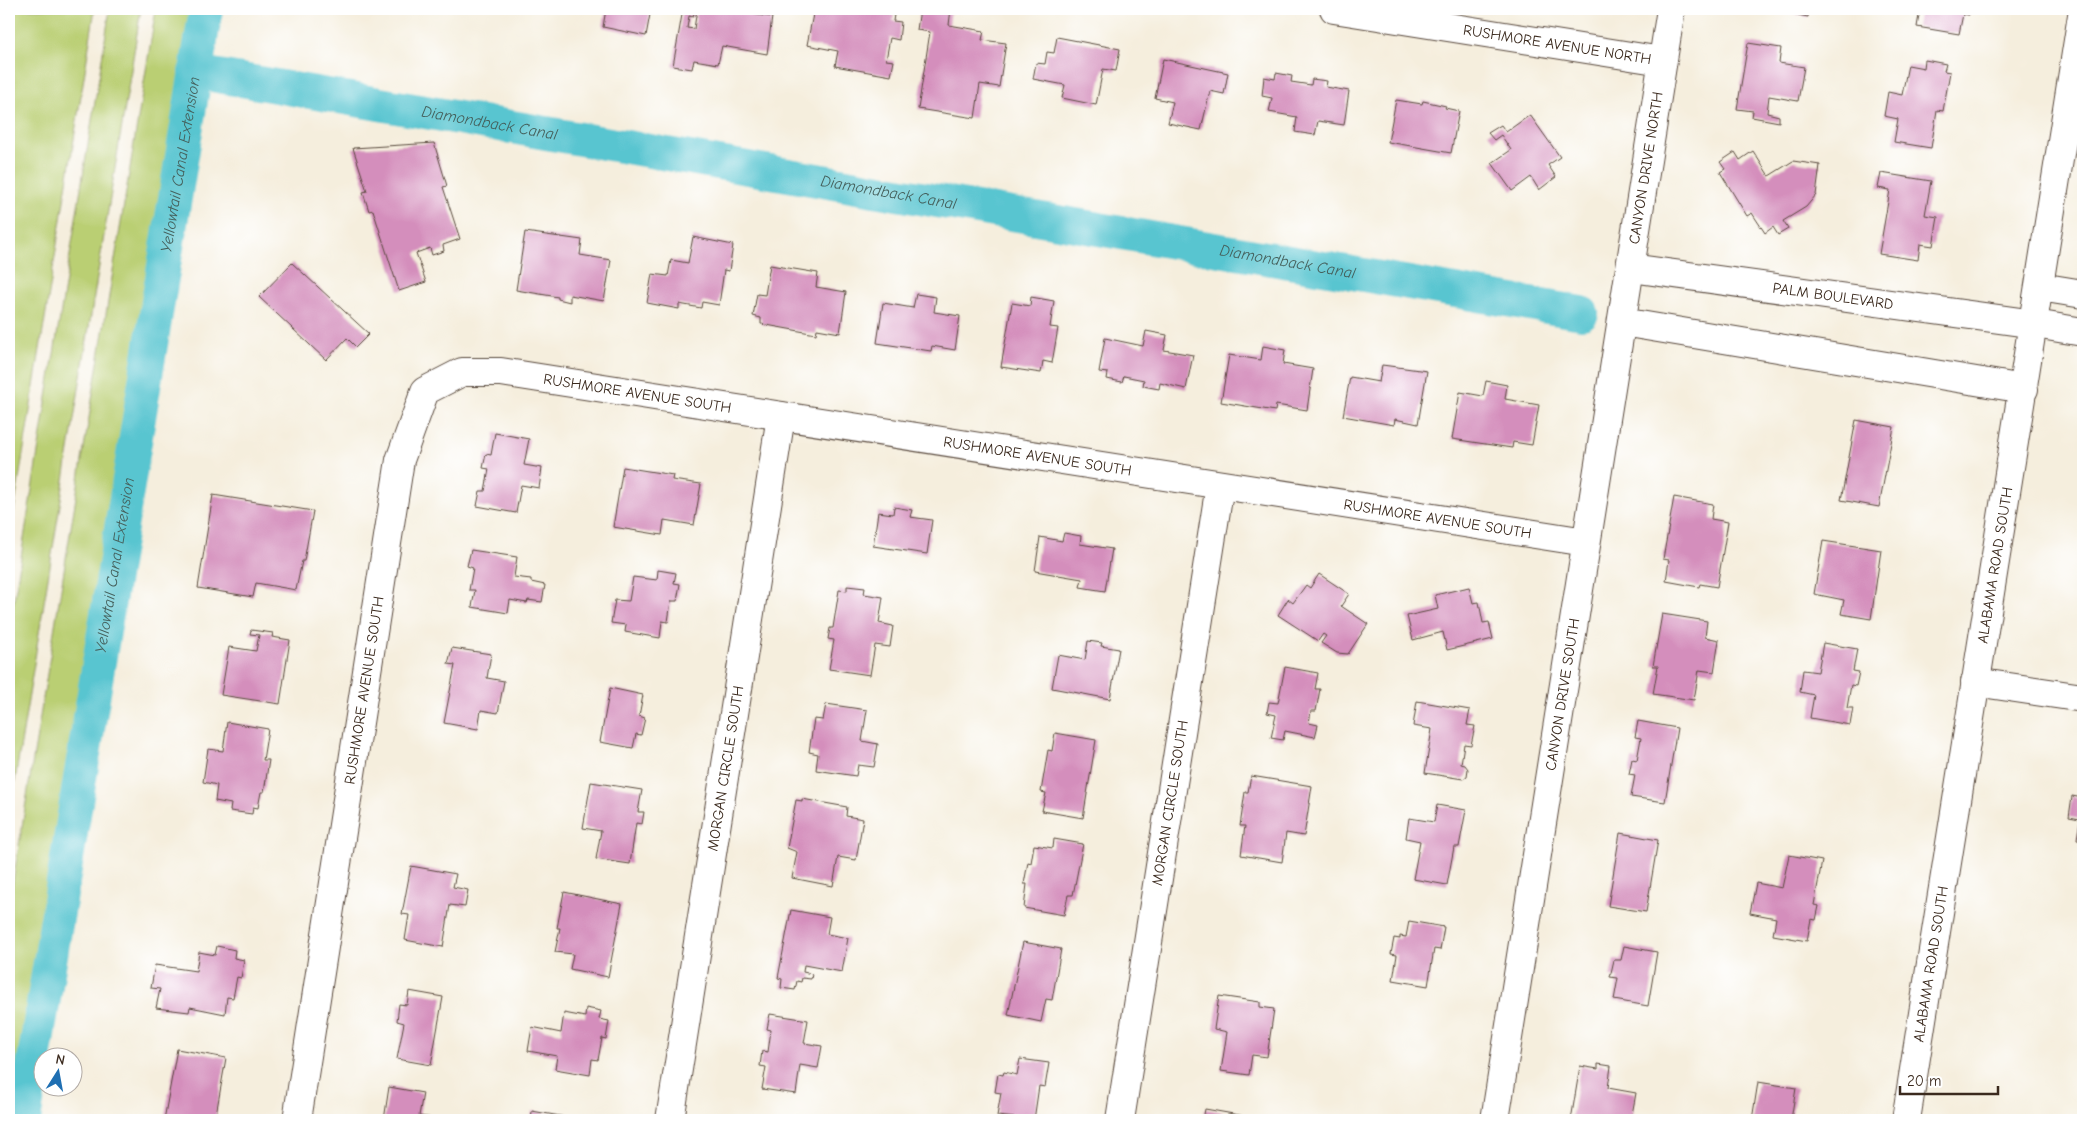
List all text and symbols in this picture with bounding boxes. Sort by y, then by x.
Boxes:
street label: RUSHMORE AVENUE NORTH [1462,21,1653,68]
water label: Yellowtail Canal Extension [157,75,204,254]
street label: CANYON DRIVE NORTH [1625,90,1667,245]
water label: Diamondback Canal [420,103,559,144]
water label: Diamondback Canal [819,172,958,213]
water label: Diamondback Canal [1218,241,1357,283]
street label: PALM BOULEVARD [1772,279,1895,313]
street label: RUSHMORE AVENUE SOUTH [542,370,733,417]
street label: RUSHMORE AVENUE SOUTH [942,432,1133,480]
water label: Yellowtail Canal Extension [92,476,138,655]
street label: ALABAMA ROAD SOUTH [1973,486,2016,645]
street label: RUSHMORE AVENUE SOUTH [1342,495,1533,542]
street label: RUSHMORE AVENUE SOUTH [341,595,388,786]
street label: CANYON DRIVE SOUTH [1541,617,1583,772]
street label: MORGAN CIRCLE SOUTH [704,684,747,852]
street label: MORGAN CIRCLE SOUTH [1148,719,1192,887]
street label: ALABAMA ROAD SOUTH [1909,884,1952,1043]
north arrow [32,1046,82,1096]
text: N [54,1051,66,1069]
scale bar [1900,1064,1997,1096]
text: 20 m [1907,1072,1941,1090]

